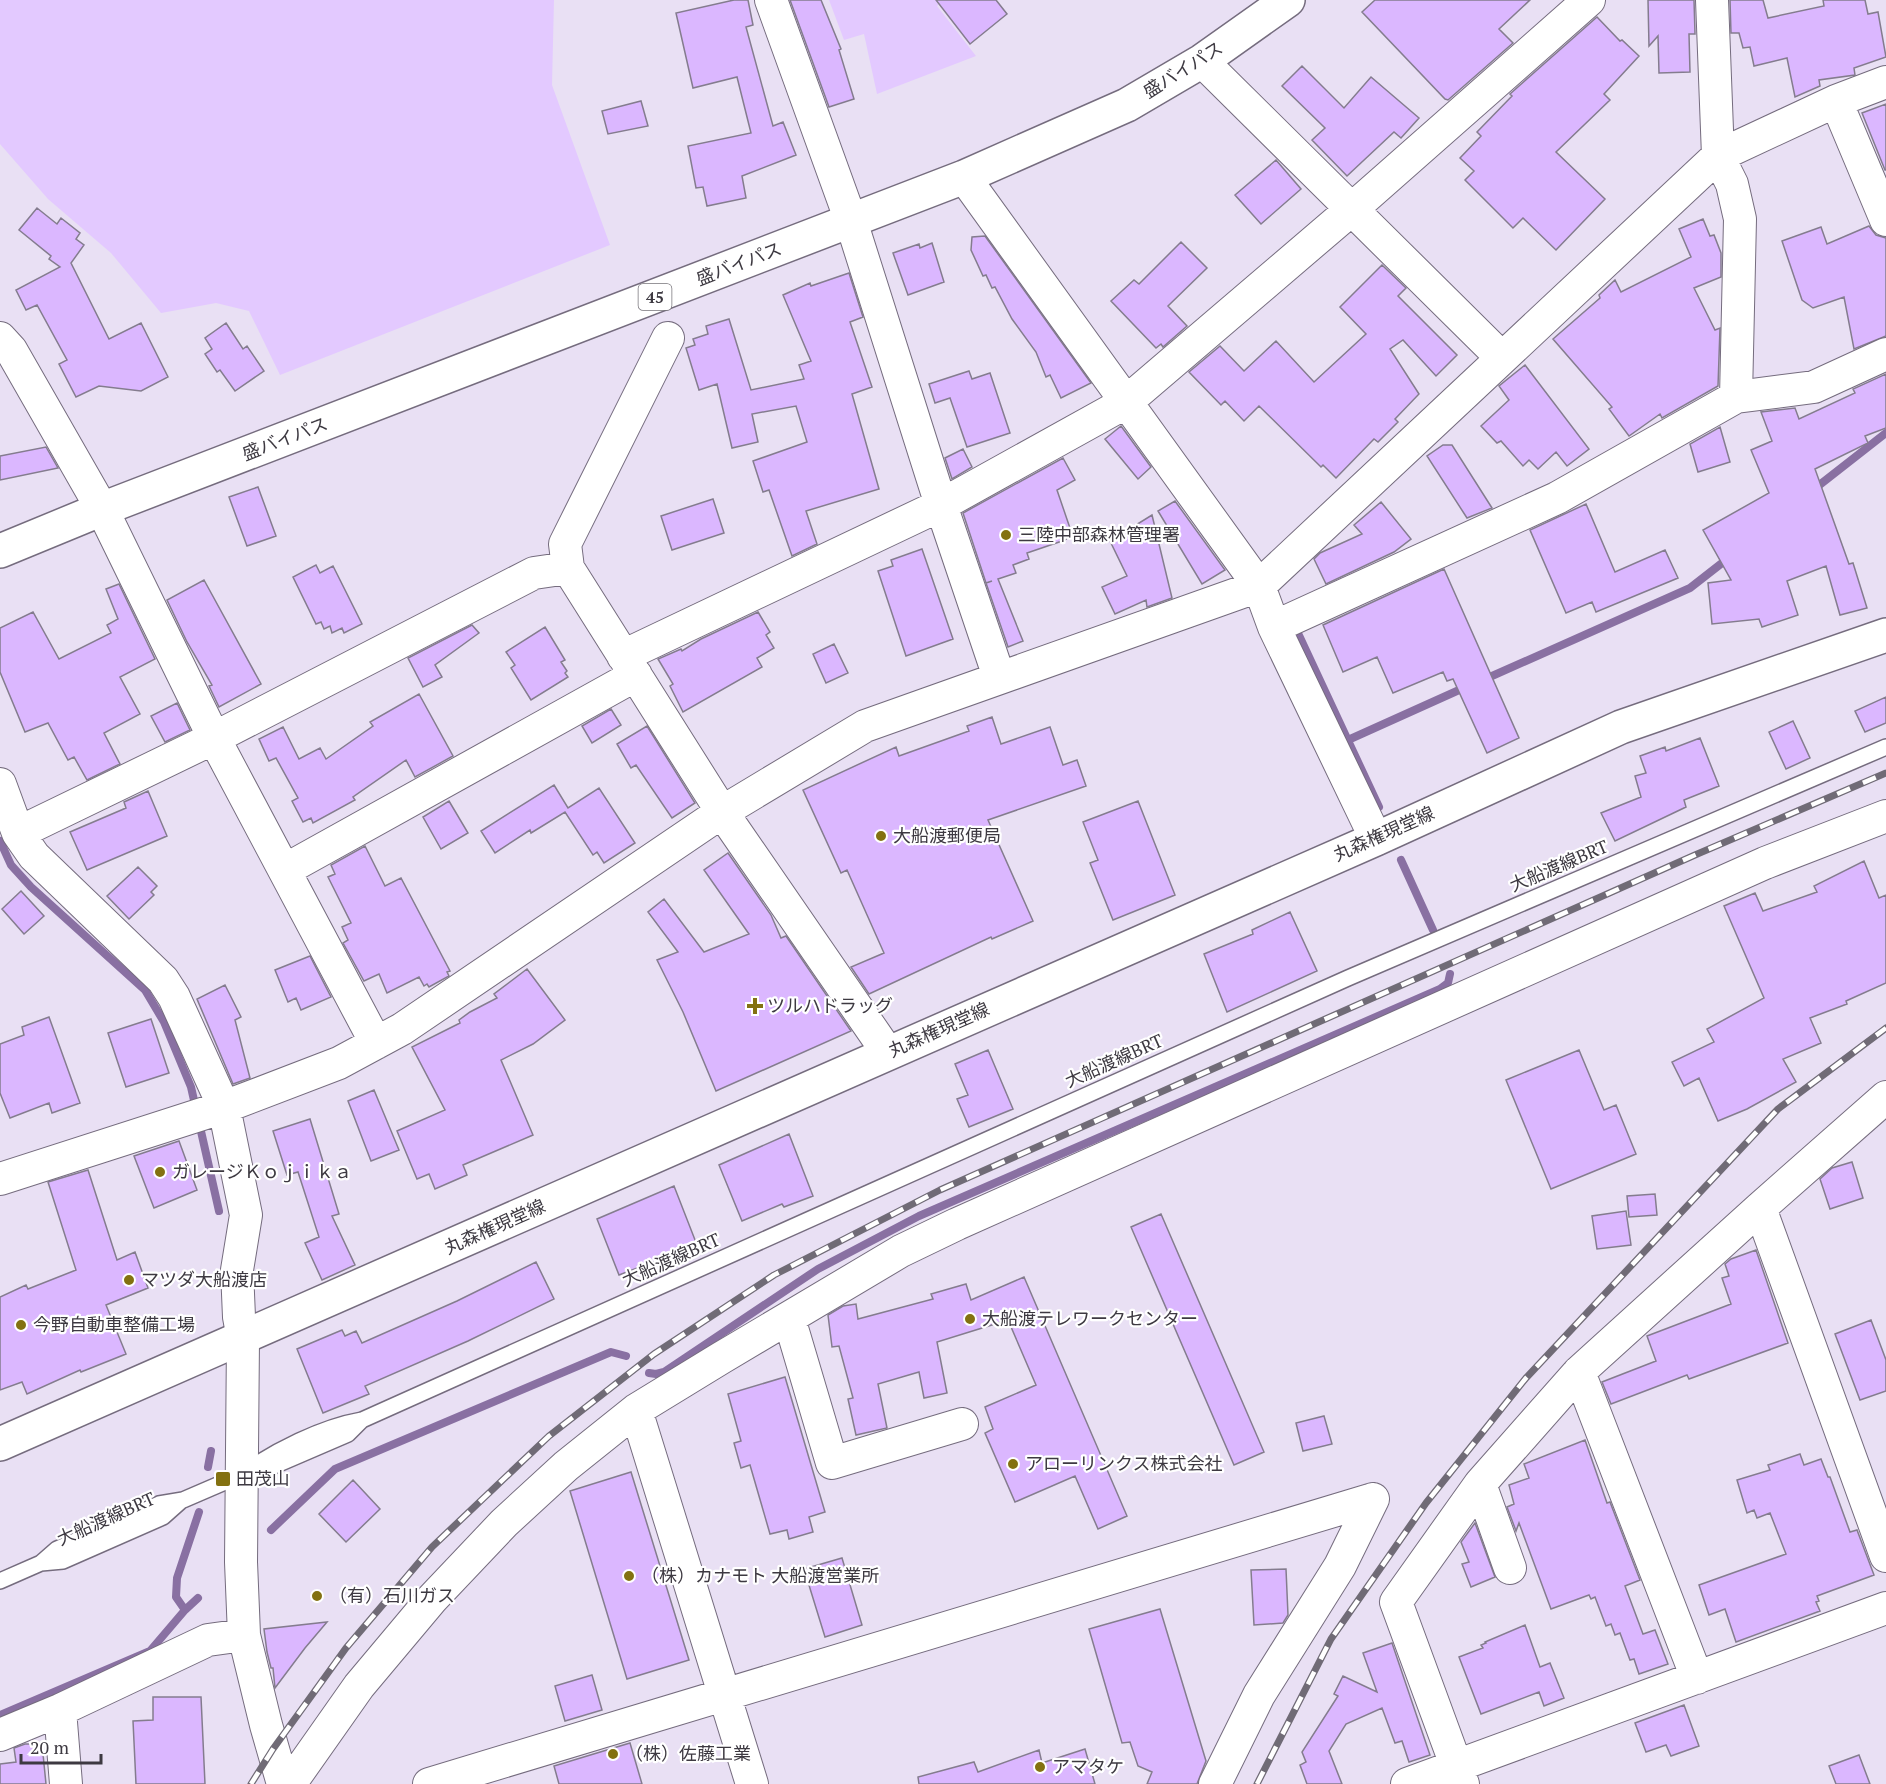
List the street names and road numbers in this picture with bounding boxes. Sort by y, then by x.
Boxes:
street label: 盛バイパス [1138,35,1227,103]
street label: 盛バイパス [692,236,785,290]
road number: 45 [638,284,672,310]
street label: 盛バイパス [238,411,331,465]
street label: 丸森権現堂線 [1329,800,1438,866]
street label: 大船渡線BRT [1506,834,1612,897]
street label: 丸森権現堂線 [884,996,993,1062]
street label: 大船渡線BRT [1061,1028,1166,1092]
street label: 丸森権現堂線 [440,1193,549,1259]
street label: 大船渡線BRT [618,1227,723,1291]
street label: 大船渡線BRT [53,1486,158,1550]

